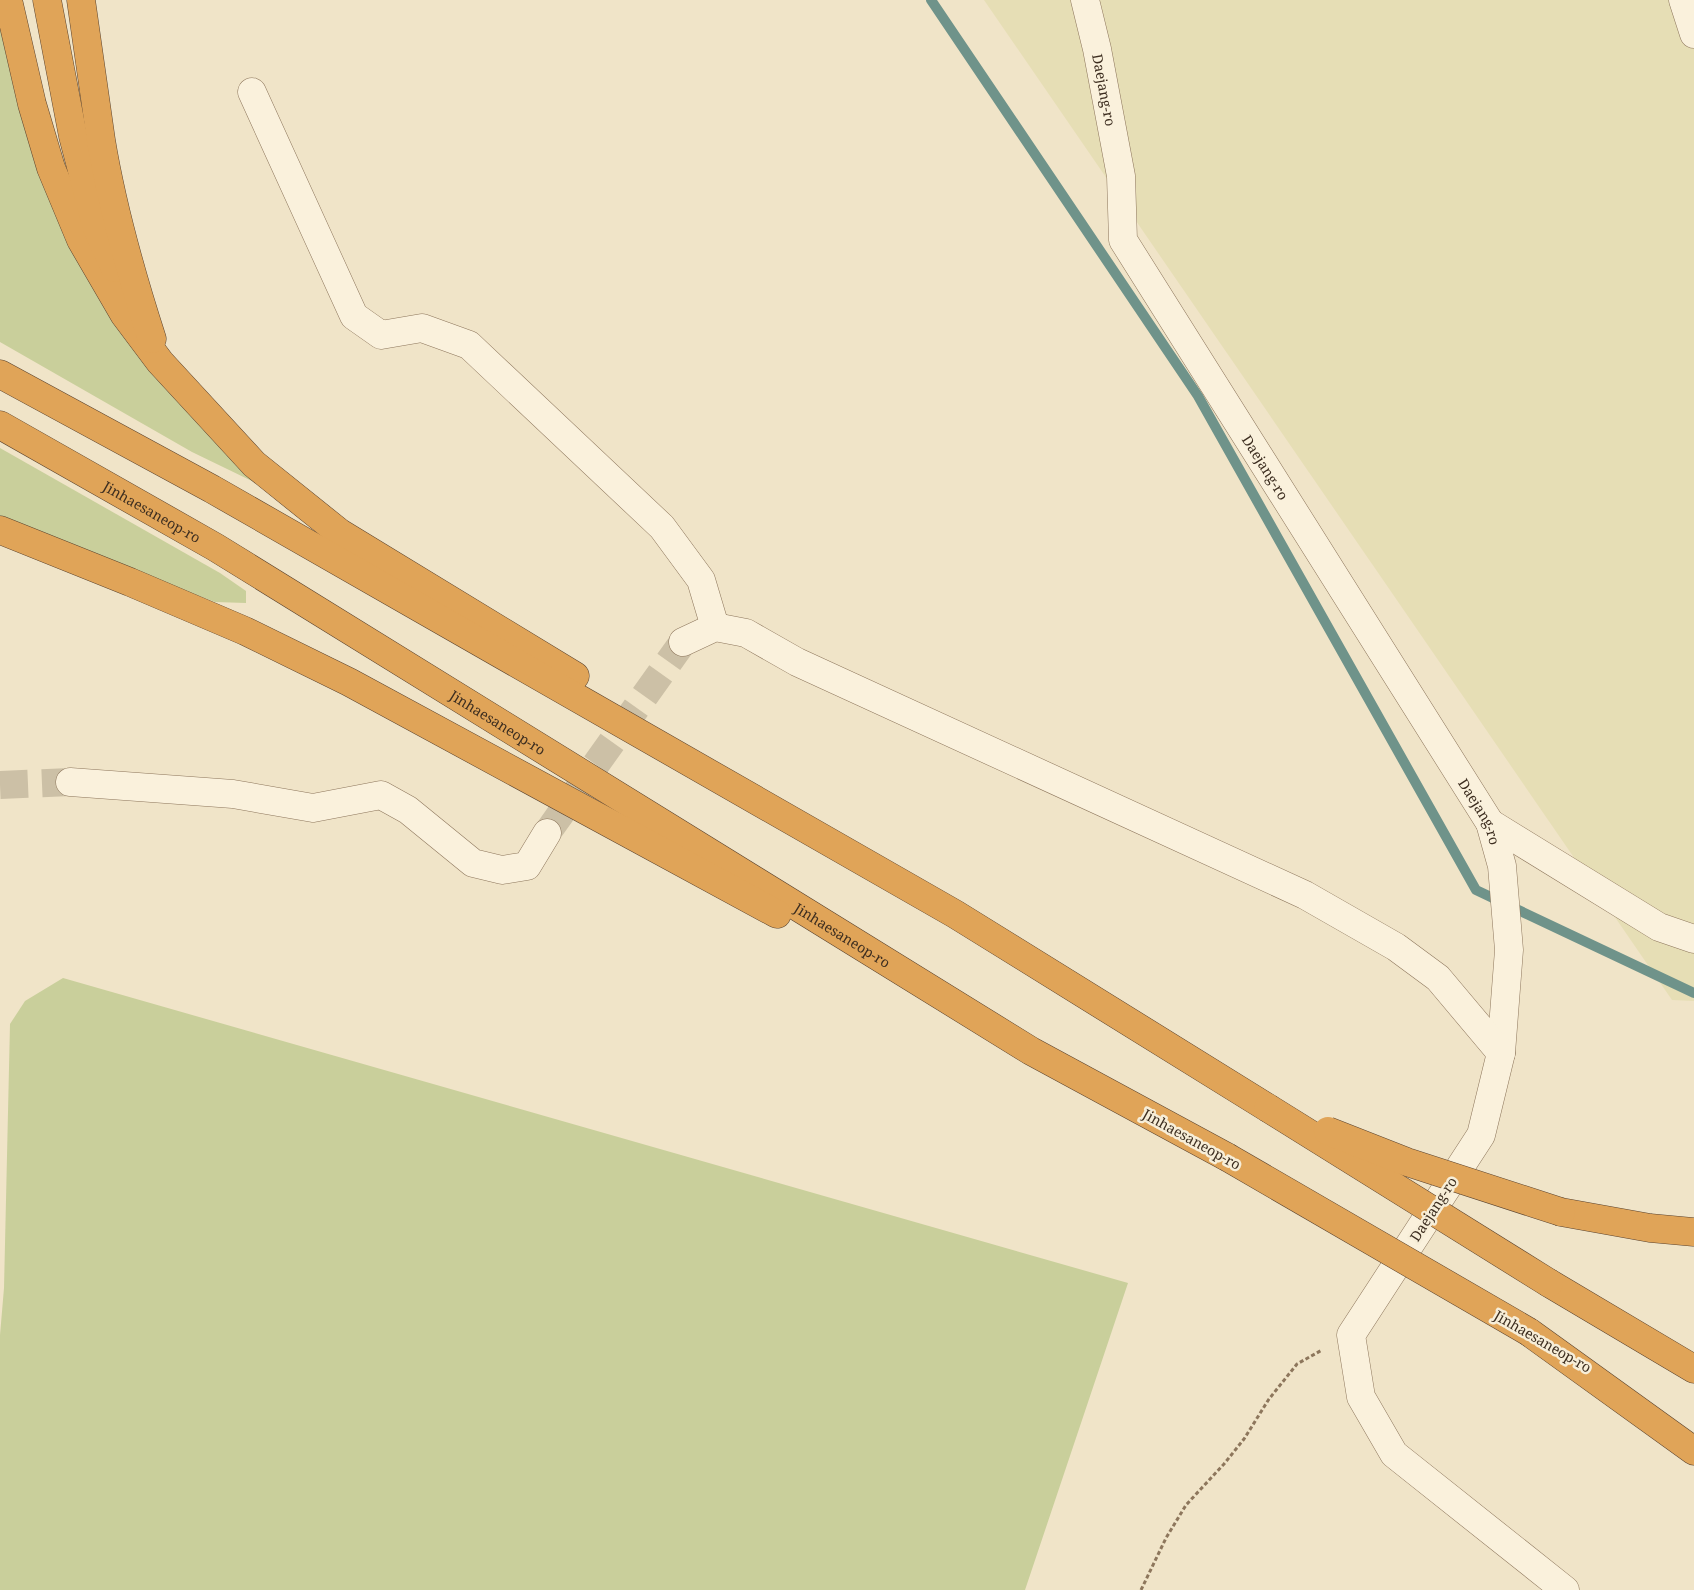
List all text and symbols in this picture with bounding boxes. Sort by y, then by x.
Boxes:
street label: Daejang-ro [1089,52,1121,128]
street label: Daejang-ro [1238,431,1293,503]
street label: Jinhaesaneop-ro [99,476,204,547]
street label: Jinhaesaneop-ro [446,685,550,759]
street label: Daejang-ro [1455,775,1505,847]
street label: Jinhaesaneop-ro [790,897,894,971]
street label: Jinhaesaneop-ro [1139,1104,1244,1174]
street label: Daejang-ro [1405,1173,1461,1245]
street label: Jinhaesaneop-ro [1490,1305,1595,1377]

